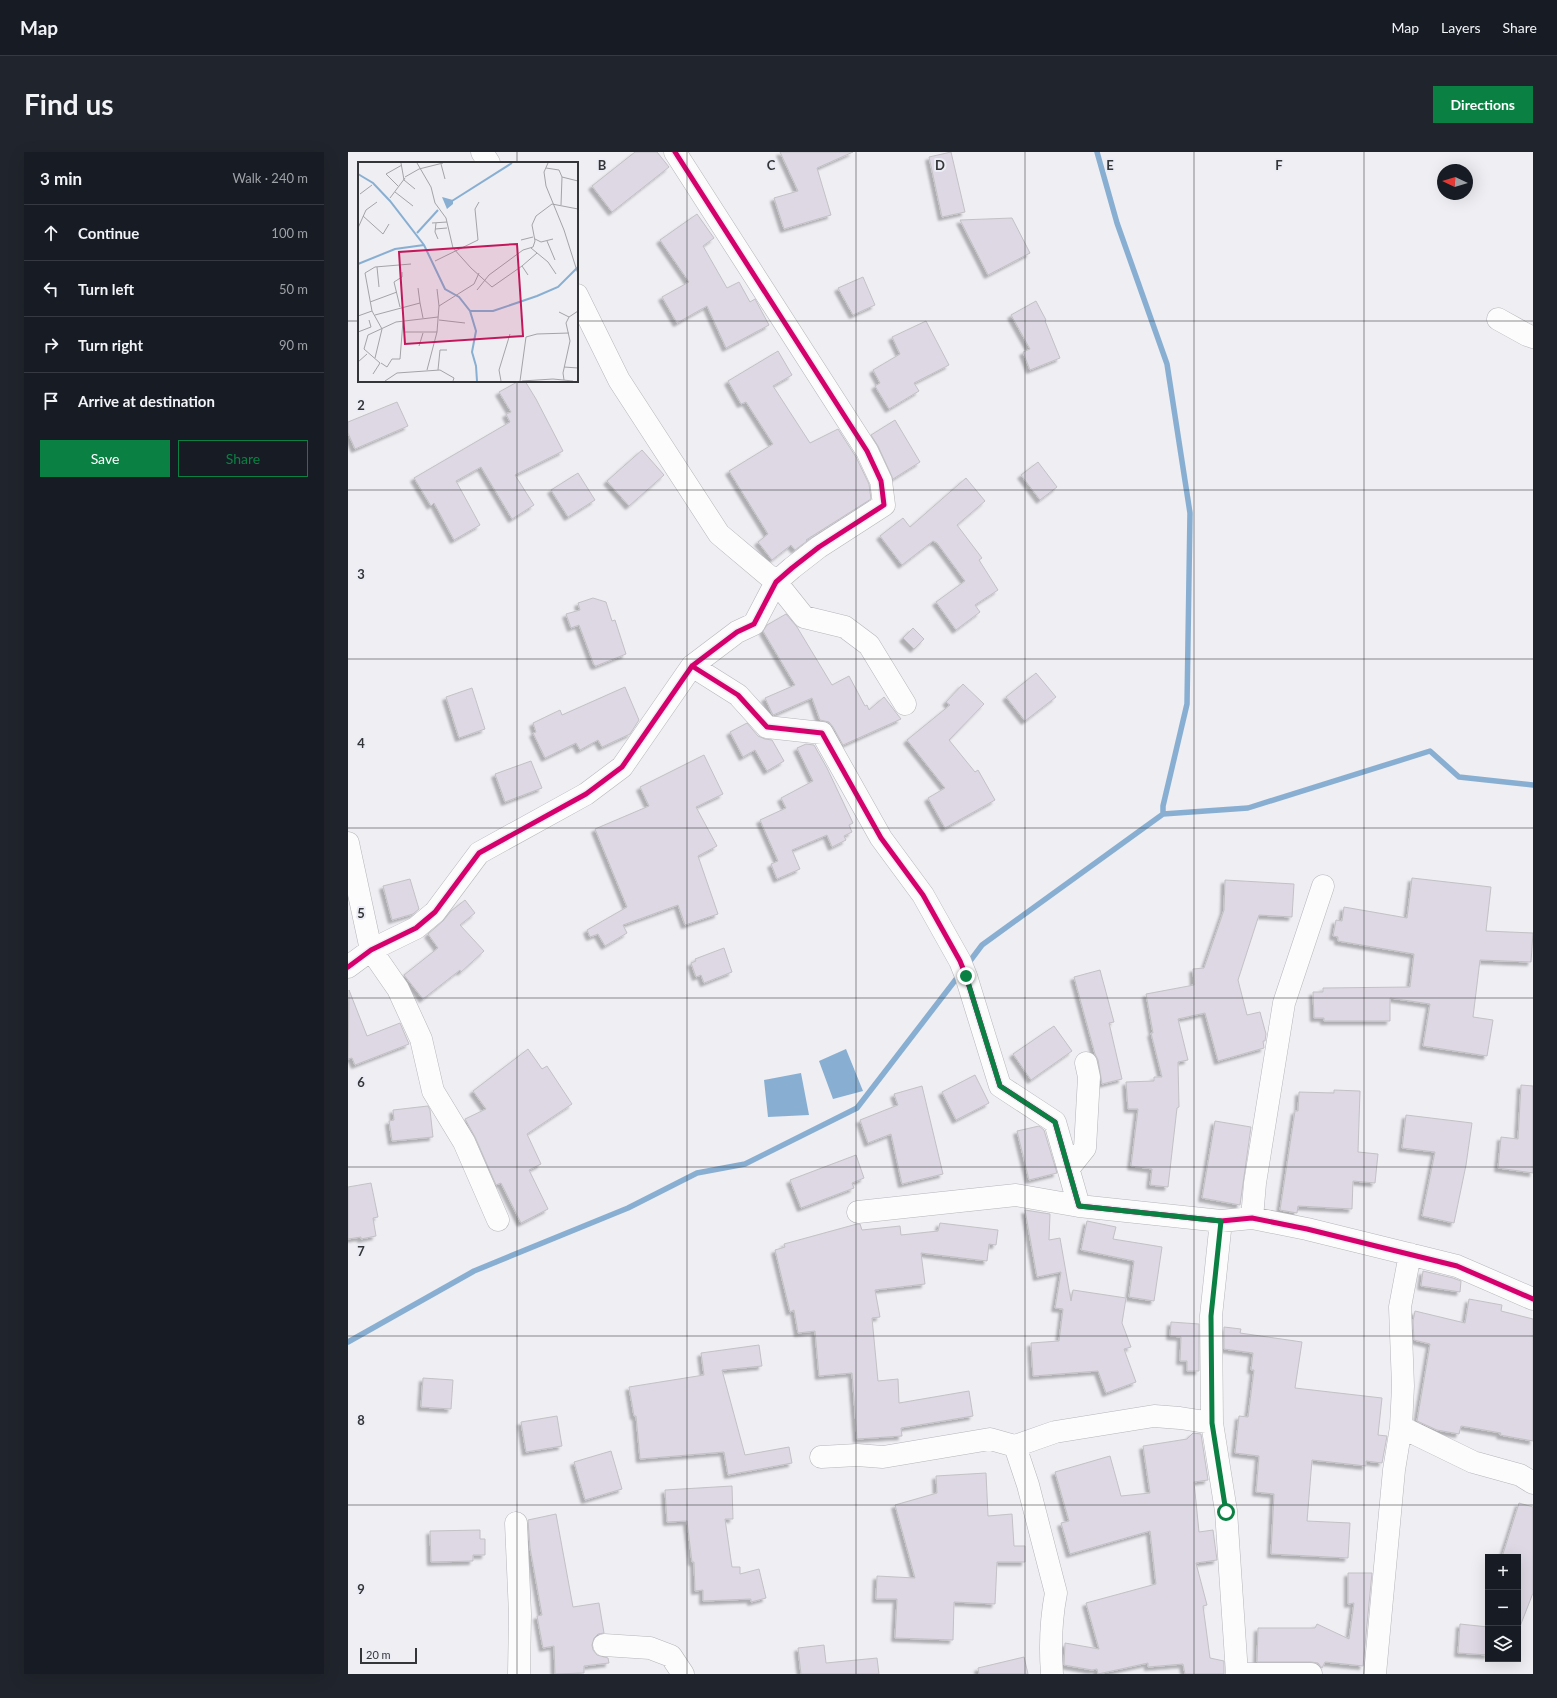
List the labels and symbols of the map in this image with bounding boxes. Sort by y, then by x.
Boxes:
text: B [598,157,607,173]
text: C [767,157,776,173]
text: D [935,157,945,173]
text: E [1106,157,1114,173]
text: F [1275,157,1283,173]
inset map [358,162,578,382]
north arrow [1437,164,1473,200]
text: 2 [357,397,365,413]
text: 3 [357,566,365,582]
text: 4 [357,735,365,751]
text: 5 [357,905,365,921]
route end [957,967,975,985]
text: 6 [357,1074,365,1090]
text: 7 [357,1243,365,1259]
text: 8 [357,1412,365,1428]
route start [1217,1503,1235,1521]
text: 9 [357,1581,365,1597]
scale bar [360,1646,417,1665]

